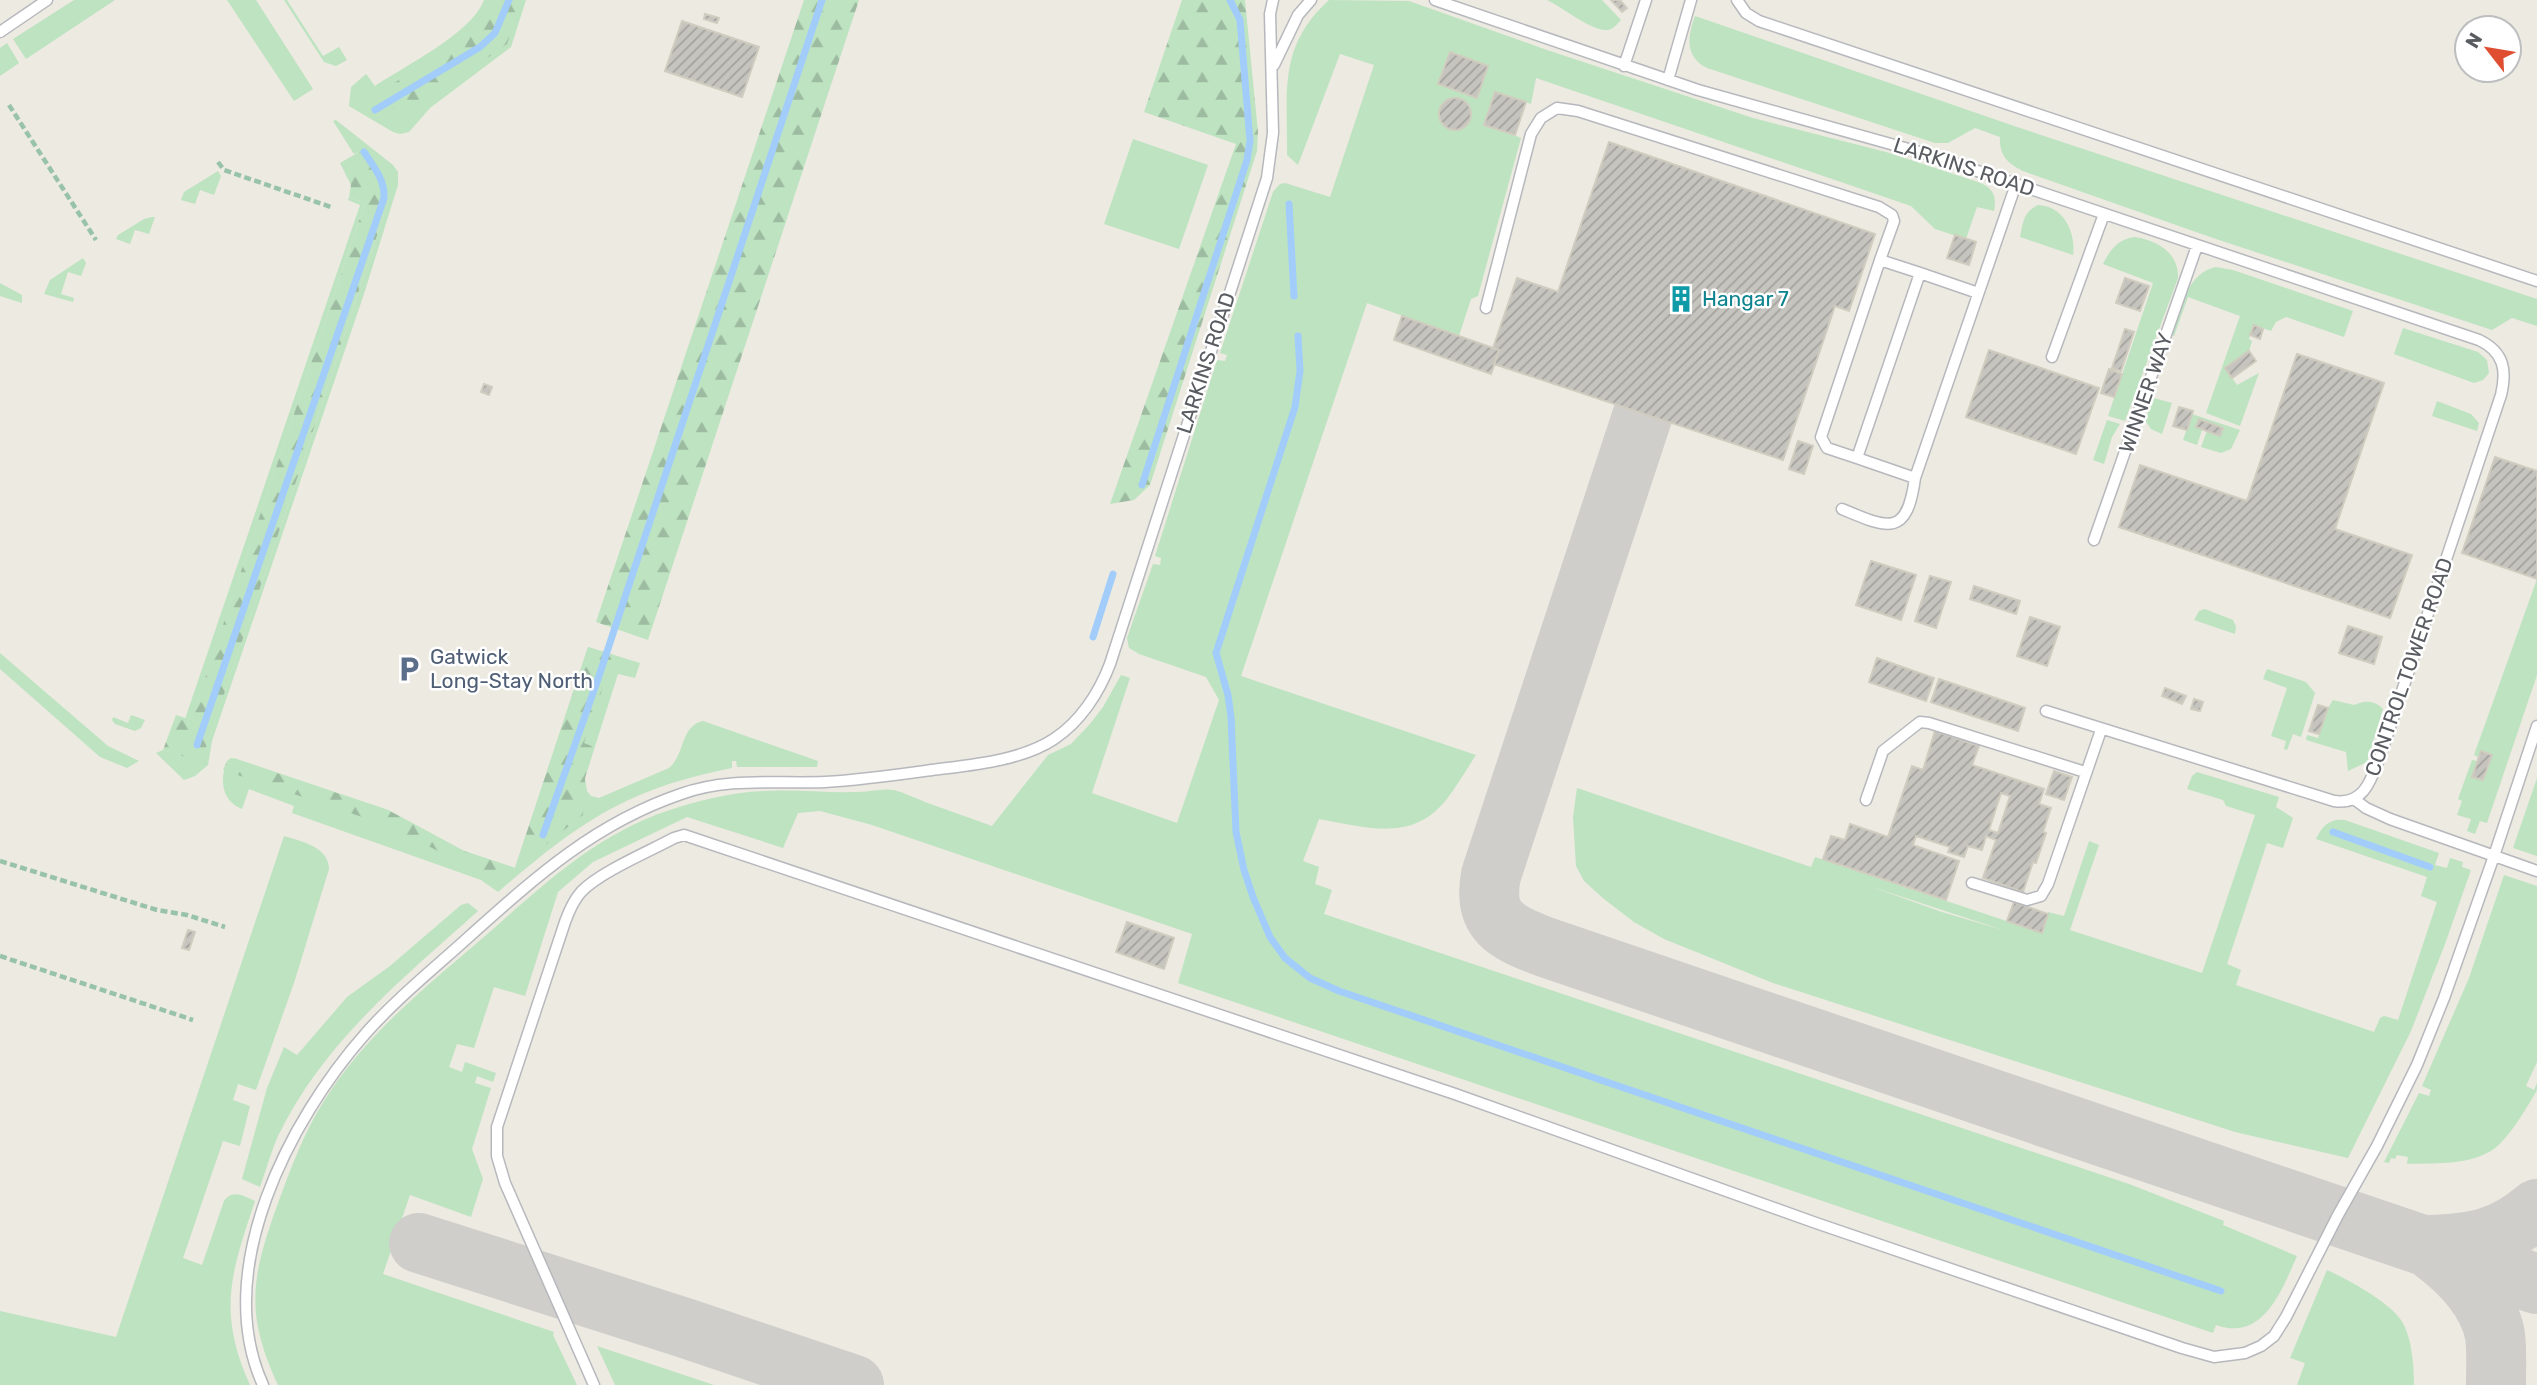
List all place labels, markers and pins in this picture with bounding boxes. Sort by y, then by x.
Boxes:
building icon: Hangar 7 [1666,284,1696,314]
place label: Hangar 7 [1702,286,1789,311]
place label: Gatwick Long-Stay North [430,644,593,693]
parking icon: Gatwick Long-Stay North [394,654,424,684]

